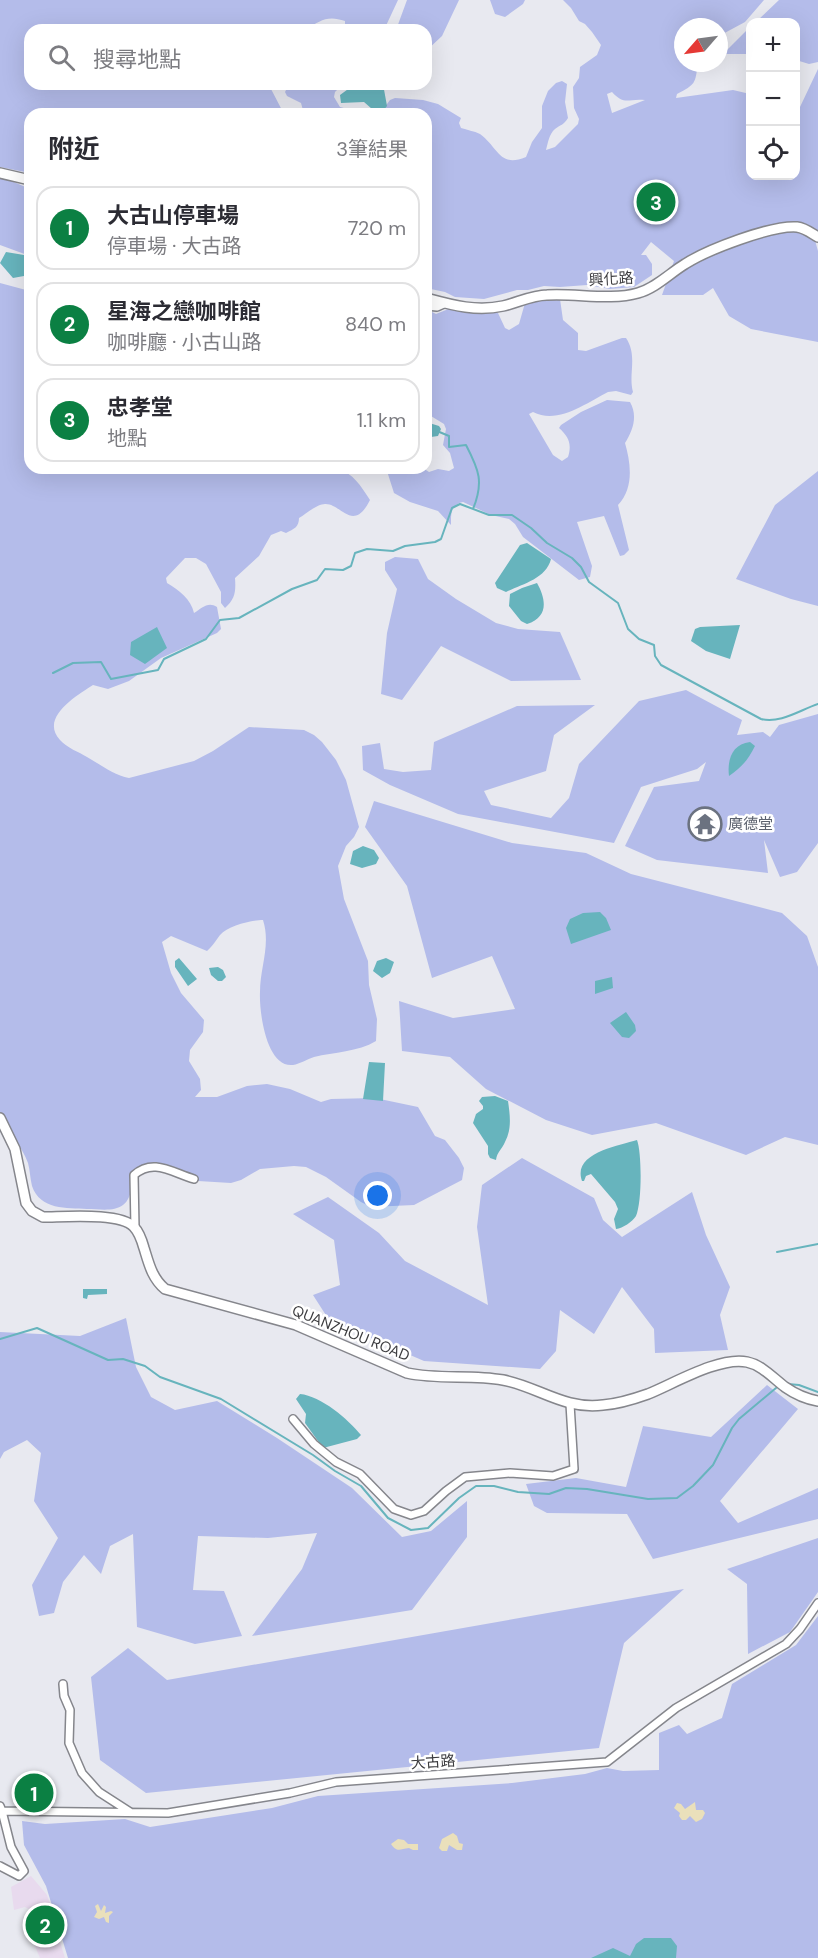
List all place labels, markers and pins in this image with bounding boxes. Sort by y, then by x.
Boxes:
pin: 3 [636,180,676,224]
temple icon: 廣德堂 [687,806,723,842]
place label: 廣德堂 [728,814,773,834]
pin: 1 [15,1770,54,1816]
pin: 2 [26,1902,64,1948]

